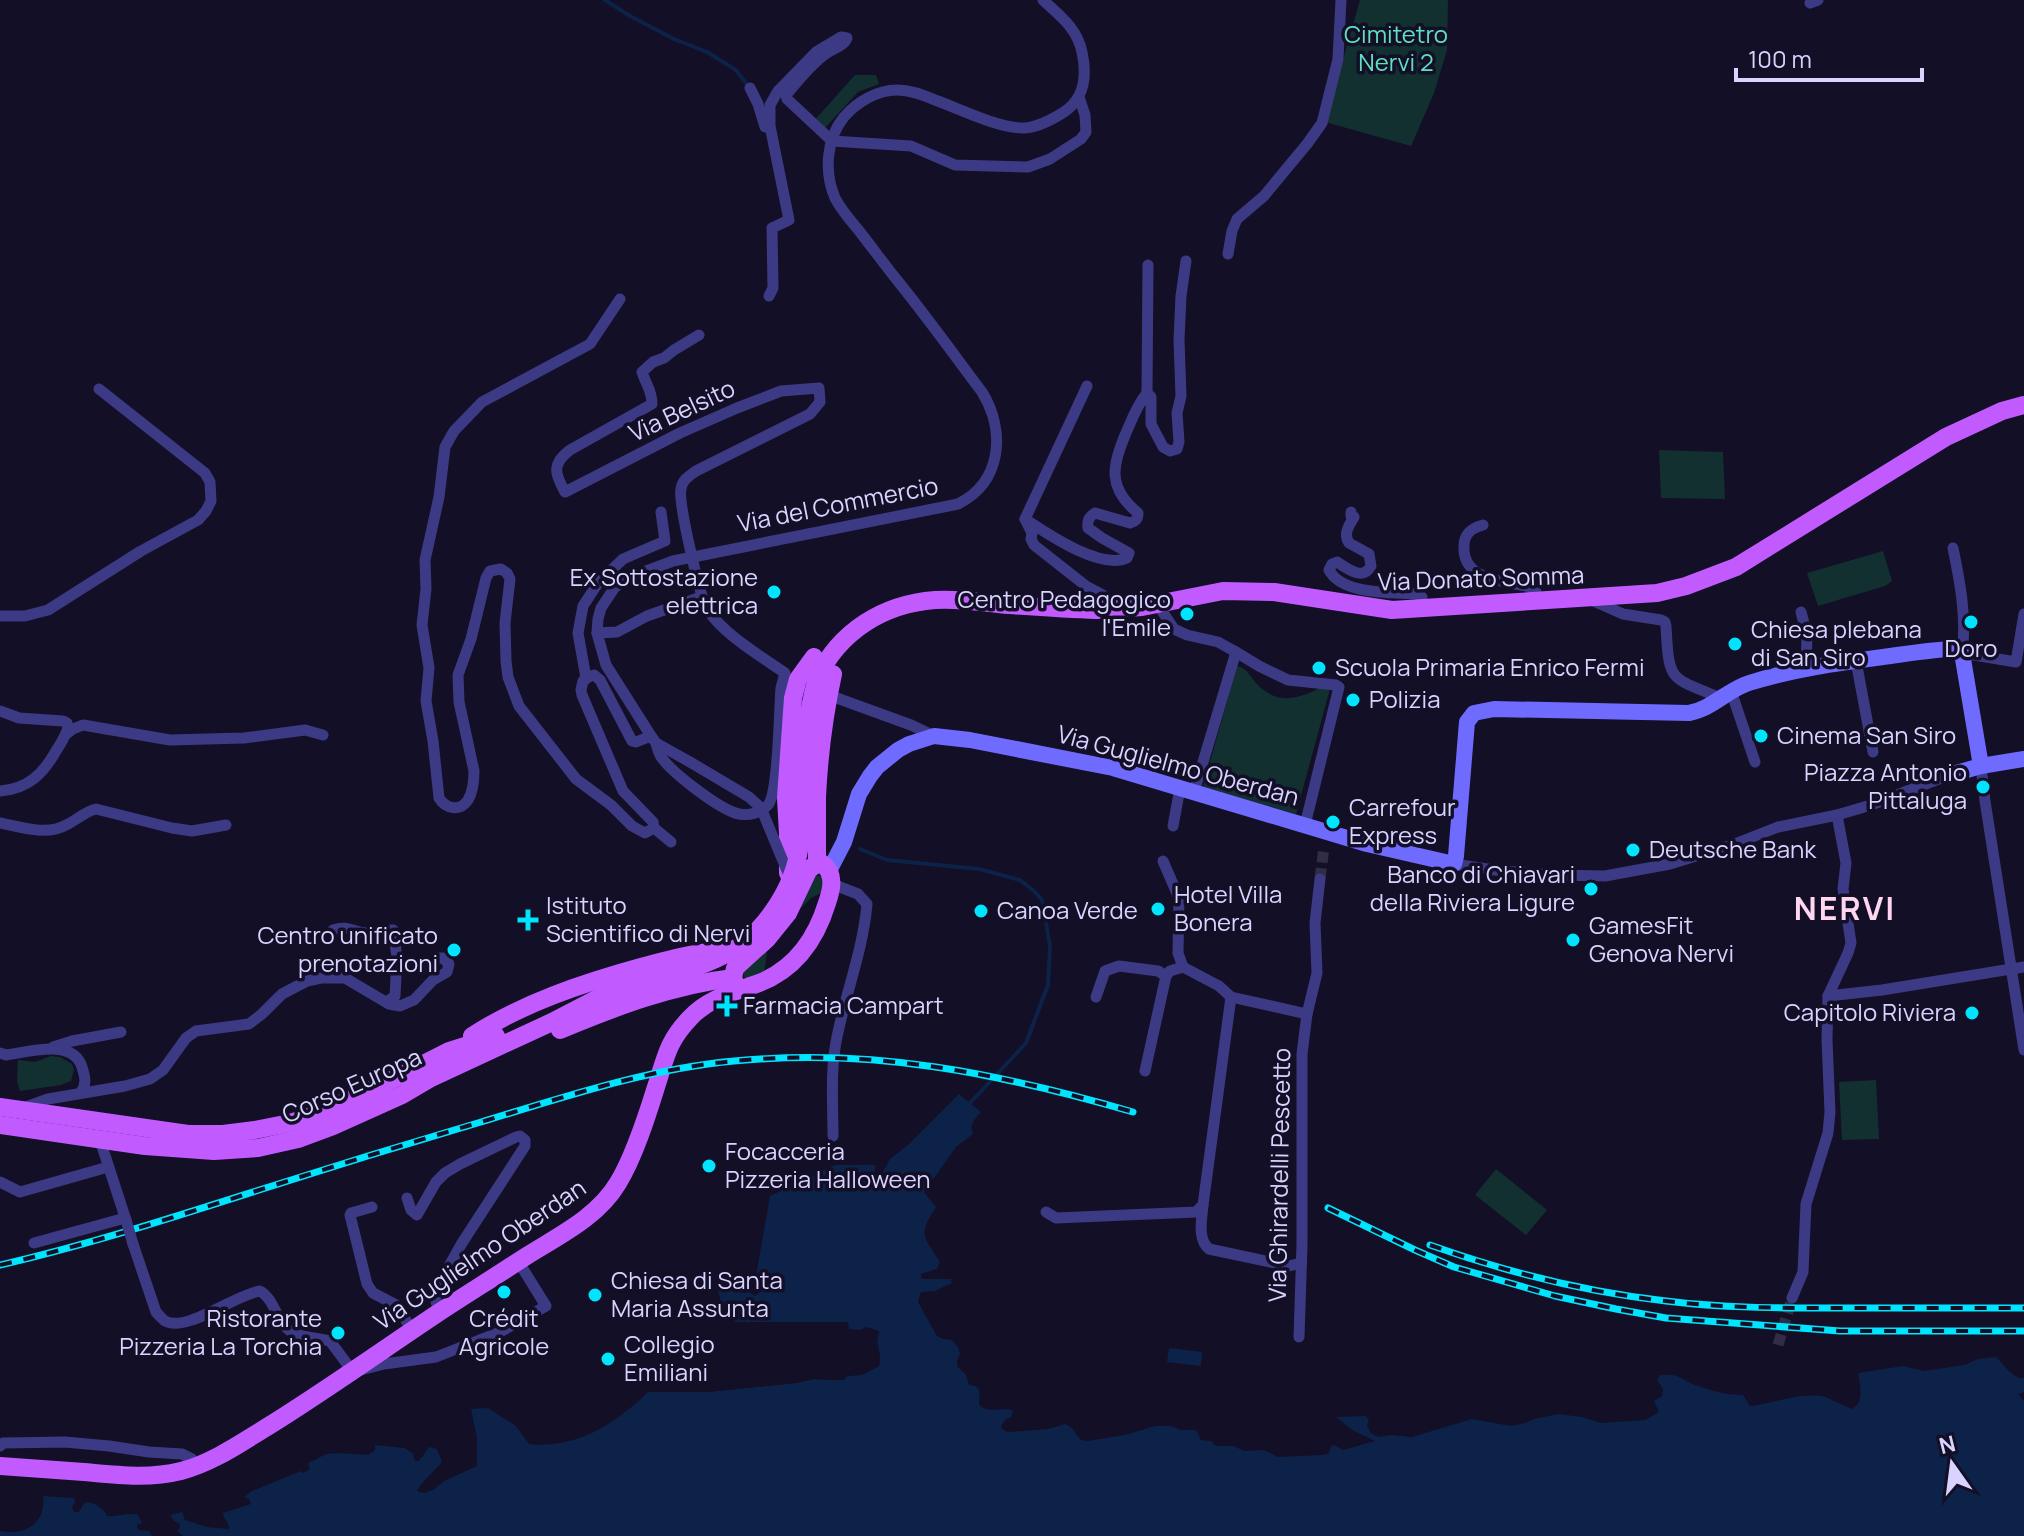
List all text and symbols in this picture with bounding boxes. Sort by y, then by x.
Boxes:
park label: Cimitetro Nervi 2 [1344,17,1448,78]
scale bar [1736,32,1922,82]
text: 100 m [1748,42,1812,75]
street label: Via Belsito [623,371,740,449]
street label: Via del Commercio [735,468,941,539]
street label: Via Donato Somma [1377,557,1585,598]
place label: Ex Sottostazione elettrica [570,560,758,621]
place label: Centro Pedagogico l'Emile [958,582,1171,643]
marker: Ex Sottostazione elettrica [765,583,783,601]
marker: Centro Pedagogico l'Emile [1178,605,1196,623]
place label: Chiesa plebana di San Siro [1751,612,1922,673]
marker: Doro [1962,613,1980,631]
place label: Doro [1945,631,1997,664]
marker: Chiesa plebana di San Siro [1726,635,1744,653]
place label: Scuola Primaria Enrico Fermi [1335,650,1645,683]
marker: Scuola Primaria Enrico Fermi [1310,659,1328,677]
place label: Polizia [1369,682,1440,715]
marker: Polizia [1344,691,1362,709]
street label: Via Guglielmo Oberdan [1054,716,1303,813]
place label: Cinema San Siro [1777,718,1956,751]
marker: Cinema San Siro [1752,727,1770,745]
place label: Piazza Antonio Pittaluga [1804,755,1967,816]
marker: Piazza Antonio Pittaluga [1974,778,1992,796]
place label: Carrefour Express [1349,790,1456,851]
marker: Carrefour Express [1324,813,1342,831]
place label: Deutsche Bank [1649,832,1817,865]
marker: Deutsche Bank [1624,841,1642,859]
place label: Banco di Chiavari della Riviera Ligure [1370,857,1575,918]
place label: Hotel Villa Bonera [1174,877,1282,938]
marker: Banco di Chiavari della Riviera Ligure [1582,880,1600,898]
district label: NERVI [1794,886,1896,930]
place label: Istituto Scientifico di Nervi [546,888,750,949]
place label: Canoa Verde [997,893,1138,926]
marker: Hotel Villa Bonera [1149,900,1167,918]
marker: Canoa Verde [972,902,990,920]
place label: GamesFit Genova Nervi [1589,908,1734,969]
marker: Istituto Scientifico di Nervi [517,909,539,931]
place label: Centro unificato prenotazioni [257,918,438,979]
marker: GamesFit Genova Nervi [1564,931,1582,949]
marker: Centro unificato prenotazioni [445,941,463,959]
place label: Farmacia Campart [743,988,944,1021]
place label: Capitolo Riviera [1784,995,1956,1028]
marker: Farmacia Campart [718,997,736,1015]
marker: Capitolo Riviera [1963,1004,1981,1022]
street label: Corso Europa [277,1039,426,1130]
street label: Via Ghirardelli Pescetto [1260,1048,1297,1302]
place label: Focacceria Pizzeria Halloween [725,1134,931,1195]
marker: Focacceria Pizzeria Halloween [700,1157,718,1175]
street label: Via Guglielmo Oberdan [367,1170,592,1337]
place label: Chiesa di Santa Maria Assunta [611,1263,783,1324]
marker: Crédit Agricole [495,1283,513,1301]
marker: Chiesa di Santa Maria Assunta [586,1286,604,1304]
place label: Ristorante Pizzeria La Torchia [119,1301,322,1362]
place label: Crédit Agricole [459,1301,549,1362]
marker: Ristorante Pizzeria La Torchia [329,1324,347,1342]
place label: Collegio Emiliani [624,1327,715,1388]
marker: Collegio Emiliani [599,1350,617,1368]
north arrow [1912,1424,1992,1504]
text: N [1936,1428,1958,1461]

